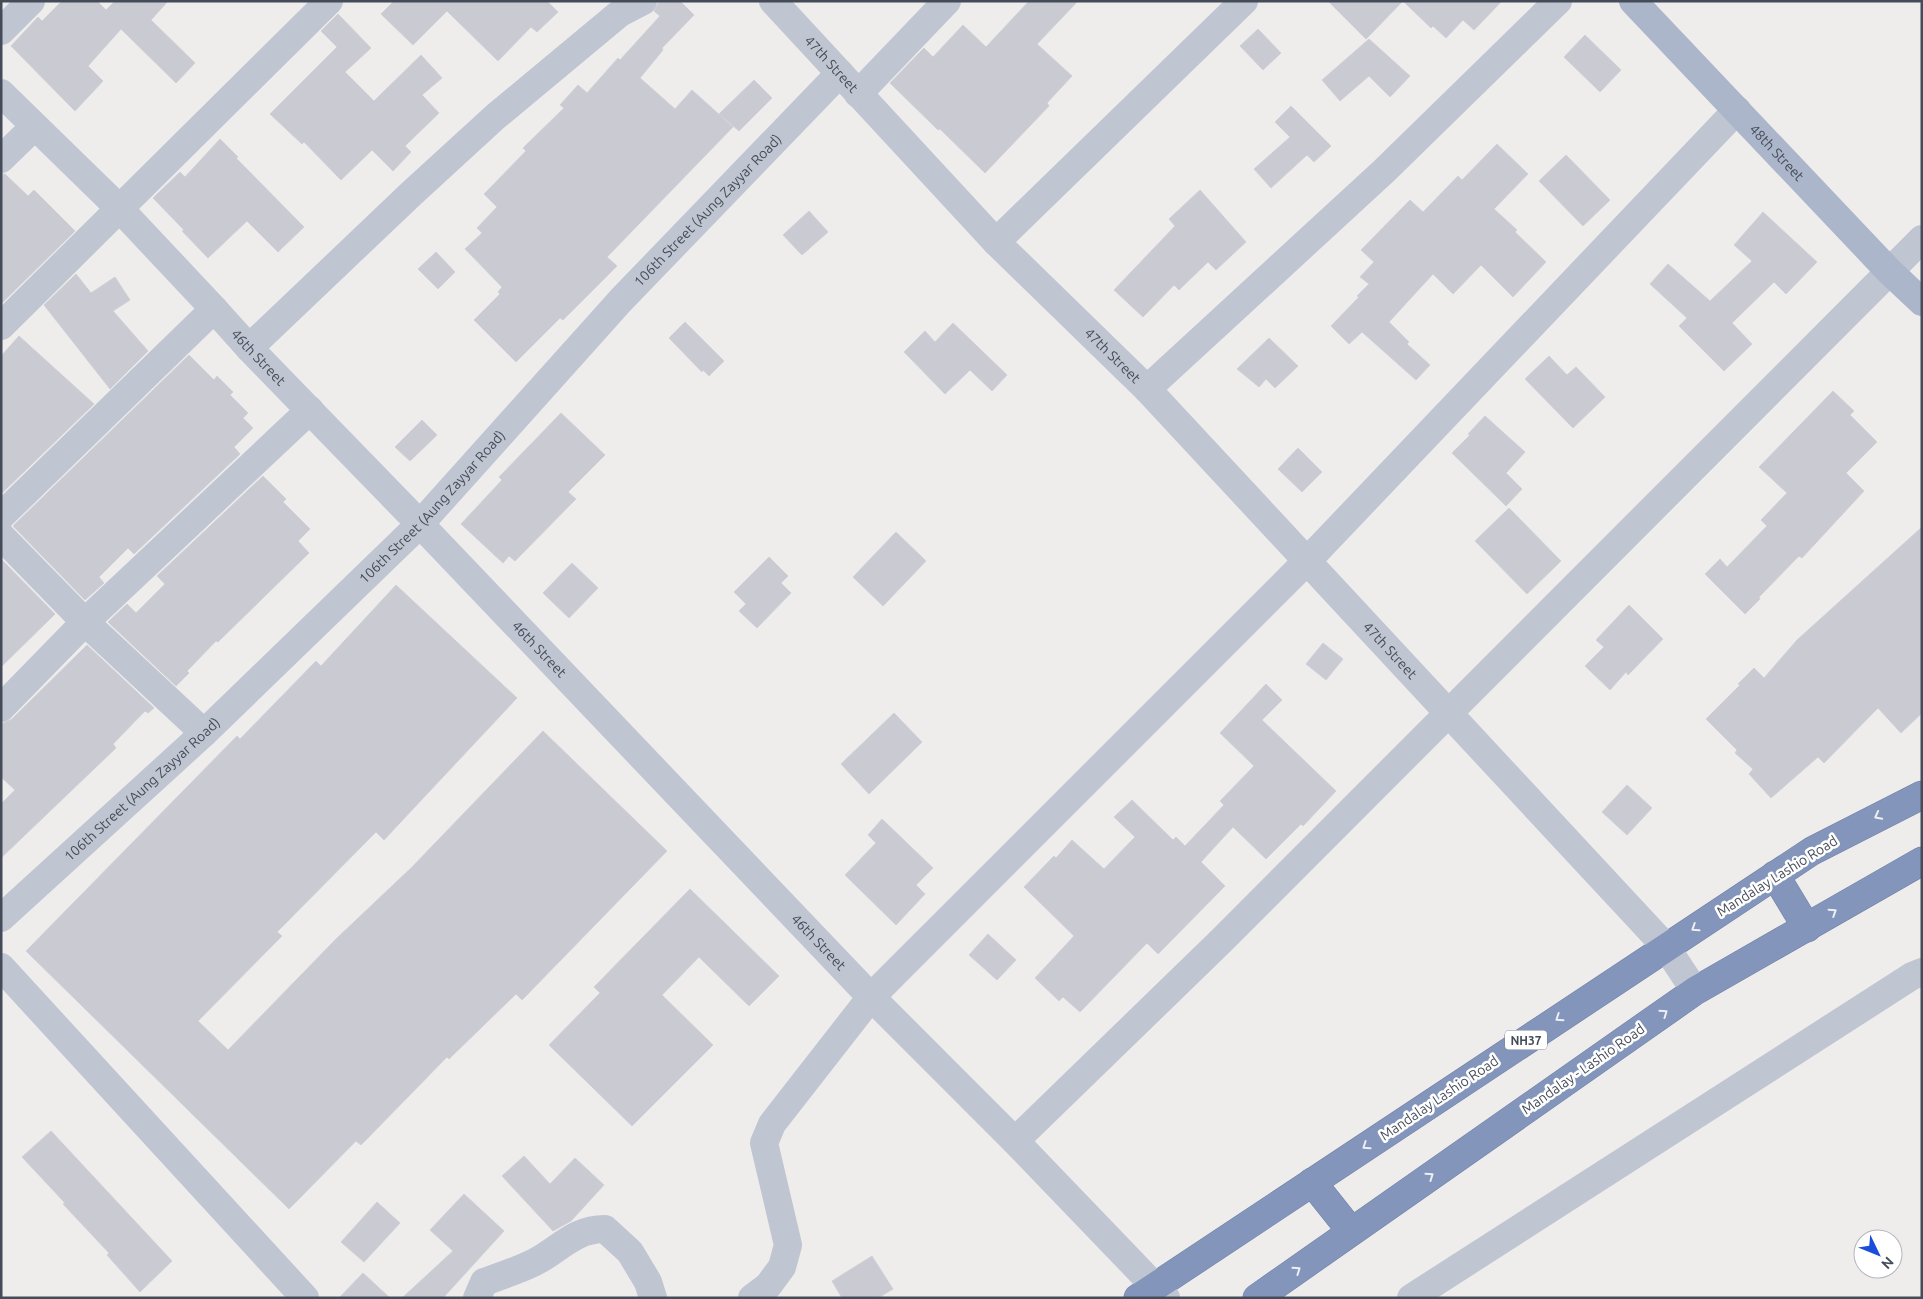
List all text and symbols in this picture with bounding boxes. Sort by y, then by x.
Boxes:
street label: 47th Street [801,32,862,96]
street label: 48th Street [1746,121,1808,185]
street label: 106th Street (Aung Zayyar Road) [631,131,785,289]
street label: 47th Street [1081,325,1144,387]
street label: 46th Street [228,326,289,389]
street label: 106th Street (Aung Zayyar Road) [356,427,508,587]
street label: 46th Street [509,618,570,681]
street label: 47th Street [1360,619,1421,682]
street label: 106th Street (Aung Zayyar Road) [61,714,223,864]
one-way arrow [1874,810,1883,820]
street label: Mandalay Lashio Road [1714,832,1840,920]
one-way arrow [1828,908,1837,918]
street label: 46th Street [788,911,850,974]
one-way arrow [1691,922,1700,931]
one-way arrow [1658,1010,1667,1019]
one-way arrow [1556,1012,1565,1021]
street label: Mandalay - Lashio Road [1518,1020,1648,1118]
road number: NH37 [1505,1030,1547,1050]
street label: Mandalay Lashio Road [1377,1052,1501,1144]
one-way arrow [1362,1140,1371,1150]
one-way arrow [1424,1173,1434,1182]
north arrow [1853,1229,1903,1279]
text: N [1878,1254,1897,1272]
one-way arrow [1291,1267,1300,1275]

